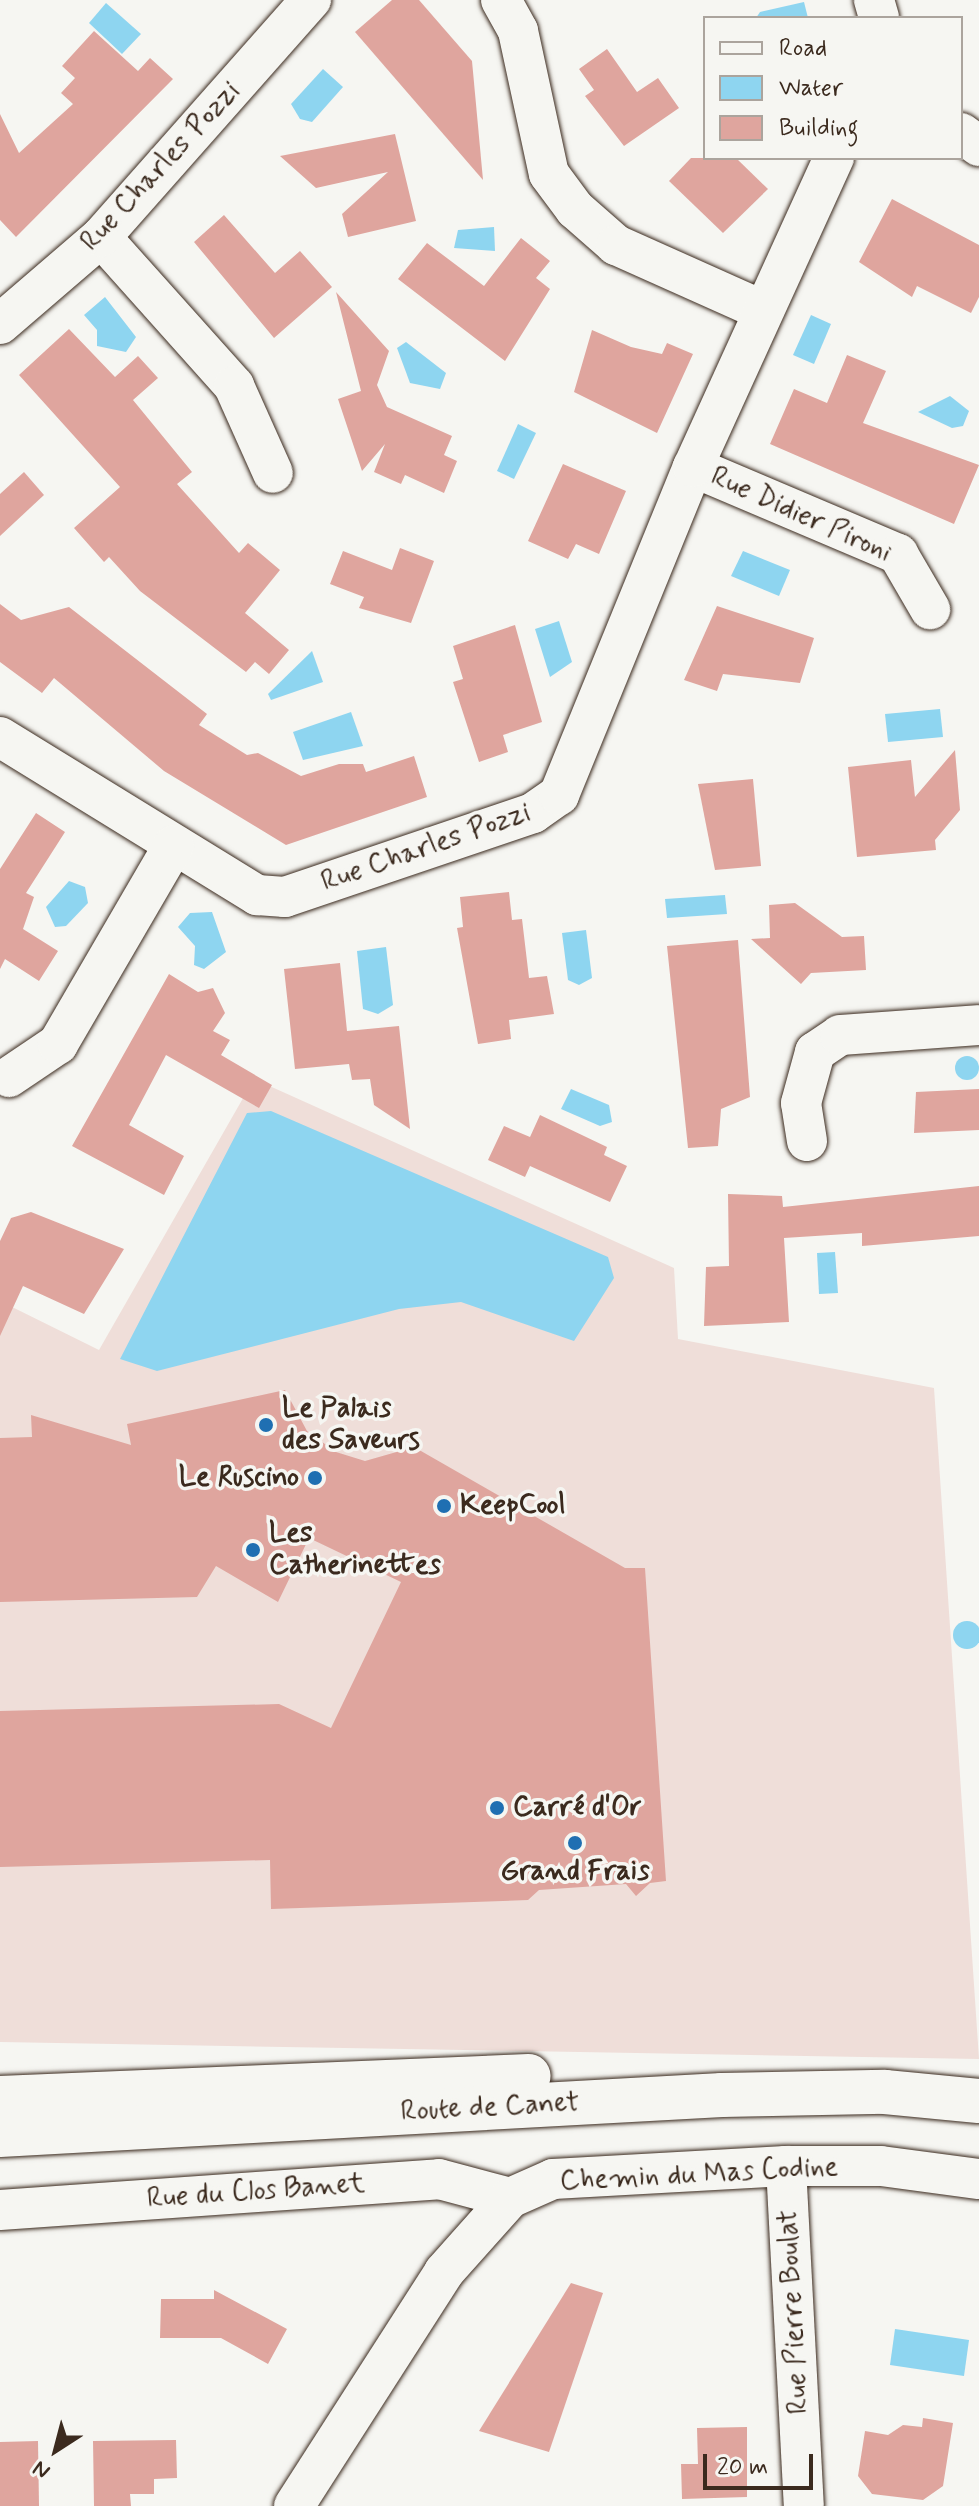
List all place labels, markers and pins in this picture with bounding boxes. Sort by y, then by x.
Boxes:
place label: Le Palais des Saveurs [282,1392,426,1458]
marker: Le Palais des Saveurs [257,1416,275,1434]
place label: Le Ruscino [176,1461,299,1495]
marker: Le Ruscino [306,1469,324,1487]
place label: KeepCool [460,1489,565,1523]
marker: KeepCool [435,1497,453,1515]
place label: Les Catherinettes [269,1517,441,1583]
marker: Les Catherinettes [244,1541,262,1559]
place label: Carré d'Or [513,1791,642,1825]
marker: Carré d'Or [488,1799,506,1817]
marker: Grand Frais [566,1834,584,1852]
place label: Grand Frais [502,1855,648,1889]

